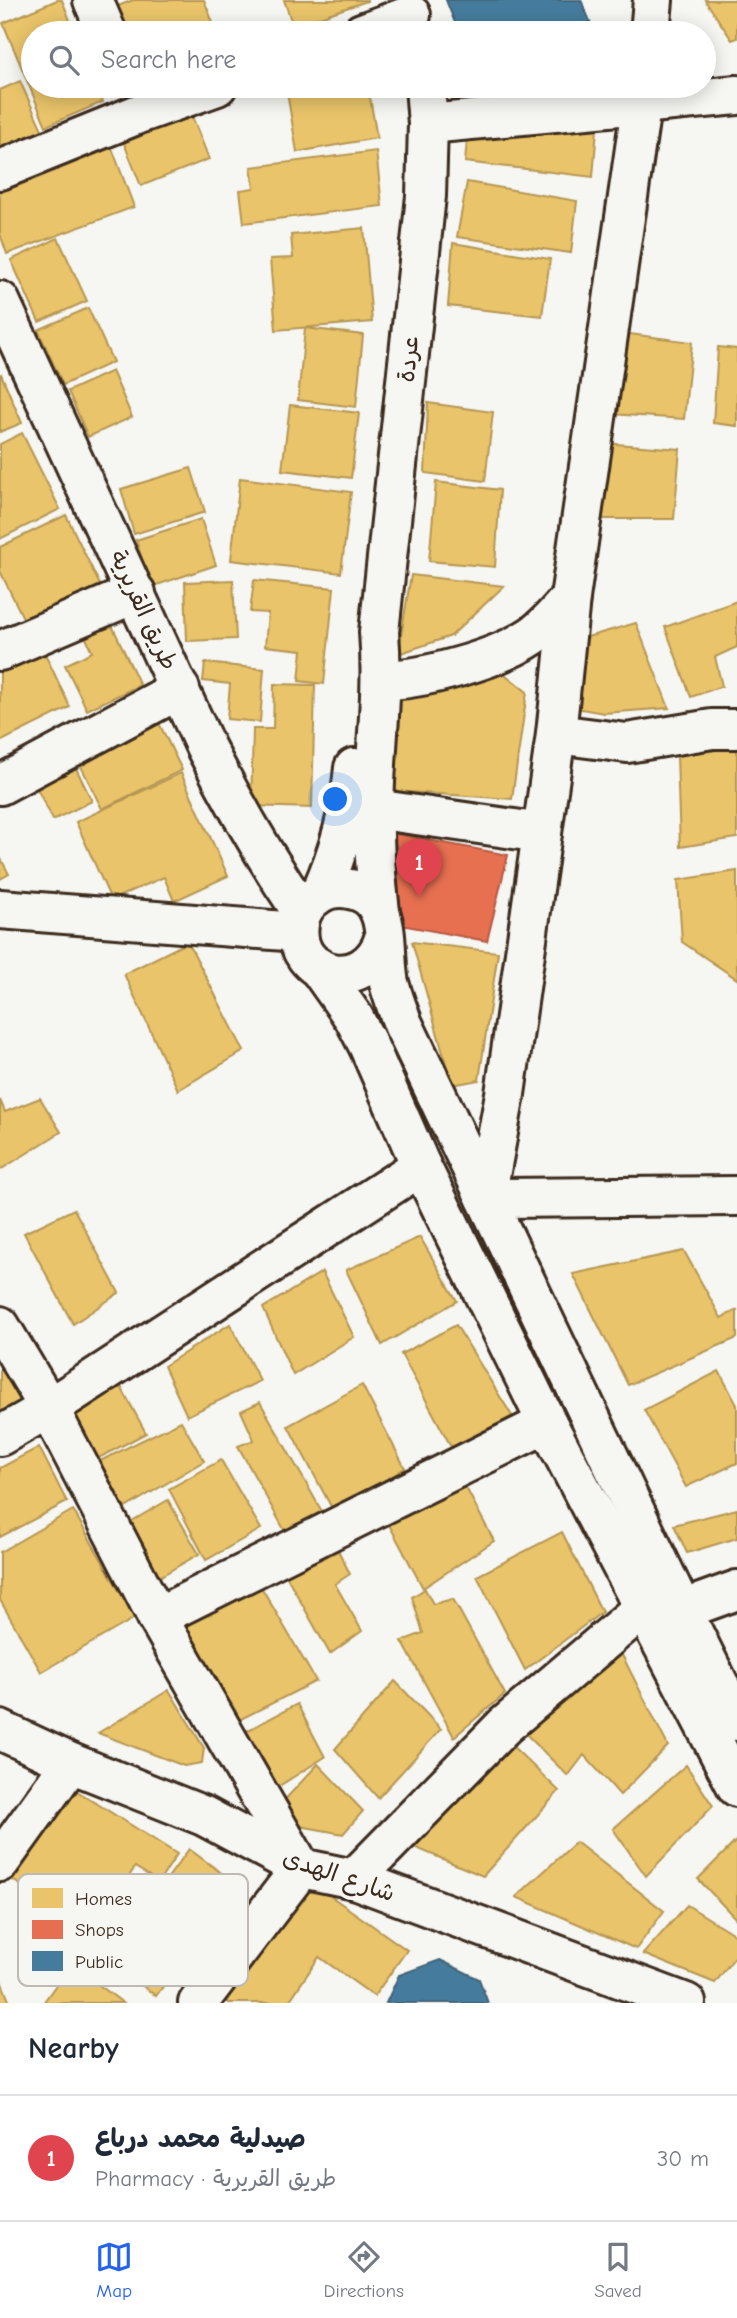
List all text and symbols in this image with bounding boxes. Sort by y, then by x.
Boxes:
search box [21,21,716,98]
icon: search [45,41,83,79]
text: Search here [101,45,236,75]
street label: عردة [392,334,424,384]
street label: طريق القريرية [104,546,184,674]
your location [318,782,352,816]
pin: 1 [396,839,442,897]
street label: شارع الهدى [278,1843,399,1910]
legend [18,1874,248,1986]
text: Homes [75,1888,132,1910]
text: Shops [75,1919,124,1941]
text: Public [75,1951,123,1973]
text: Nearby [28,2031,119,2066]
text: صيدلية محمد درباع [95,2124,306,2154]
text: 1 [46,2145,56,2172]
text: 30 m [657,2145,709,2172]
text: Pharmacy · طريق القريرية [95,2165,336,2192]
tab: Map [95,2238,133,2302]
tab: Directions [324,2238,404,2302]
tab: Saved [594,2238,642,2302]

